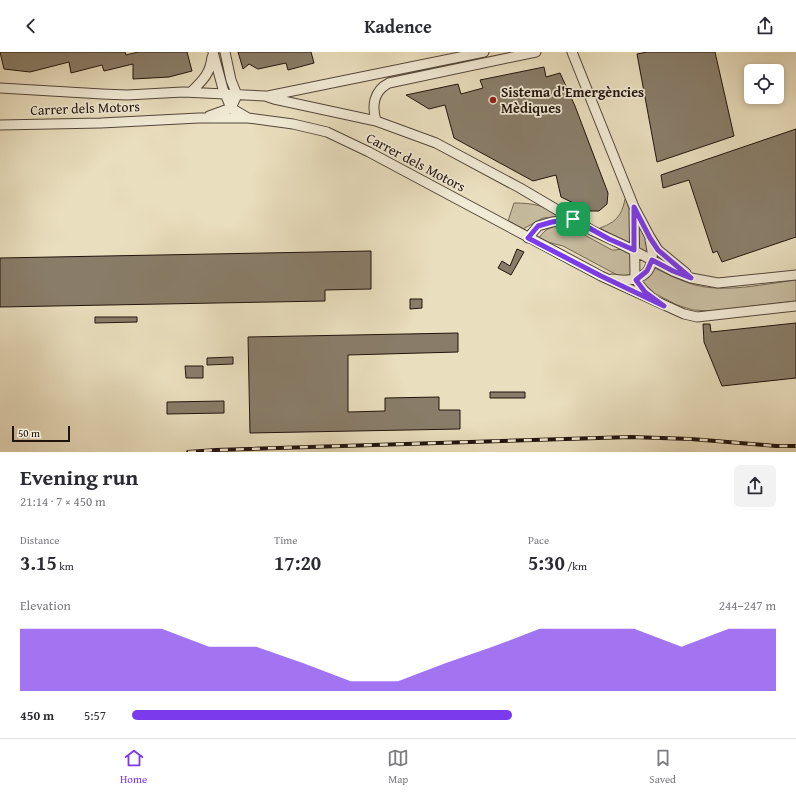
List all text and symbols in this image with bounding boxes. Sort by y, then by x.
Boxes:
text: Kadence [364,13,432,40]
icon: back [20,15,42,37]
icon: share [754,15,776,37]
map controls [744,64,784,104]
button: locate [744,64,784,104]
place label: Sistema d'Emergències Mèdiques [501,82,644,118]
marker: Sistema d'Emergències Mèdiques [488,95,498,105]
street label: Carrer dels Motors [30,96,140,120]
street label: Carrer dels Motors [363,127,469,197]
pin [556,202,590,236]
icon: arrive [562,208,584,230]
scale bar [12,424,70,443]
text: 50 m [18,425,40,441]
text: Evening run [20,461,138,493]
button: share [734,465,776,507]
text: 21:14 · 7 × 450 m [20,492,106,511]
text: Distance [20,532,59,548]
text: Time [274,532,297,548]
text: Pace [528,532,549,548]
text: 3.15 [20,548,57,577]
text: 17:20 [274,548,321,577]
text: 5:30 [528,548,565,577]
text: km [57,558,74,574]
text: /km [565,558,587,574]
text: Elevation [20,596,71,615]
text: 244–247 m [719,596,776,615]
text: 450 m [20,706,54,725]
text: 5:57 [84,706,106,725]
tab: Home [120,747,147,787]
tab: Map [387,747,409,787]
tab: Saved [649,747,676,787]

